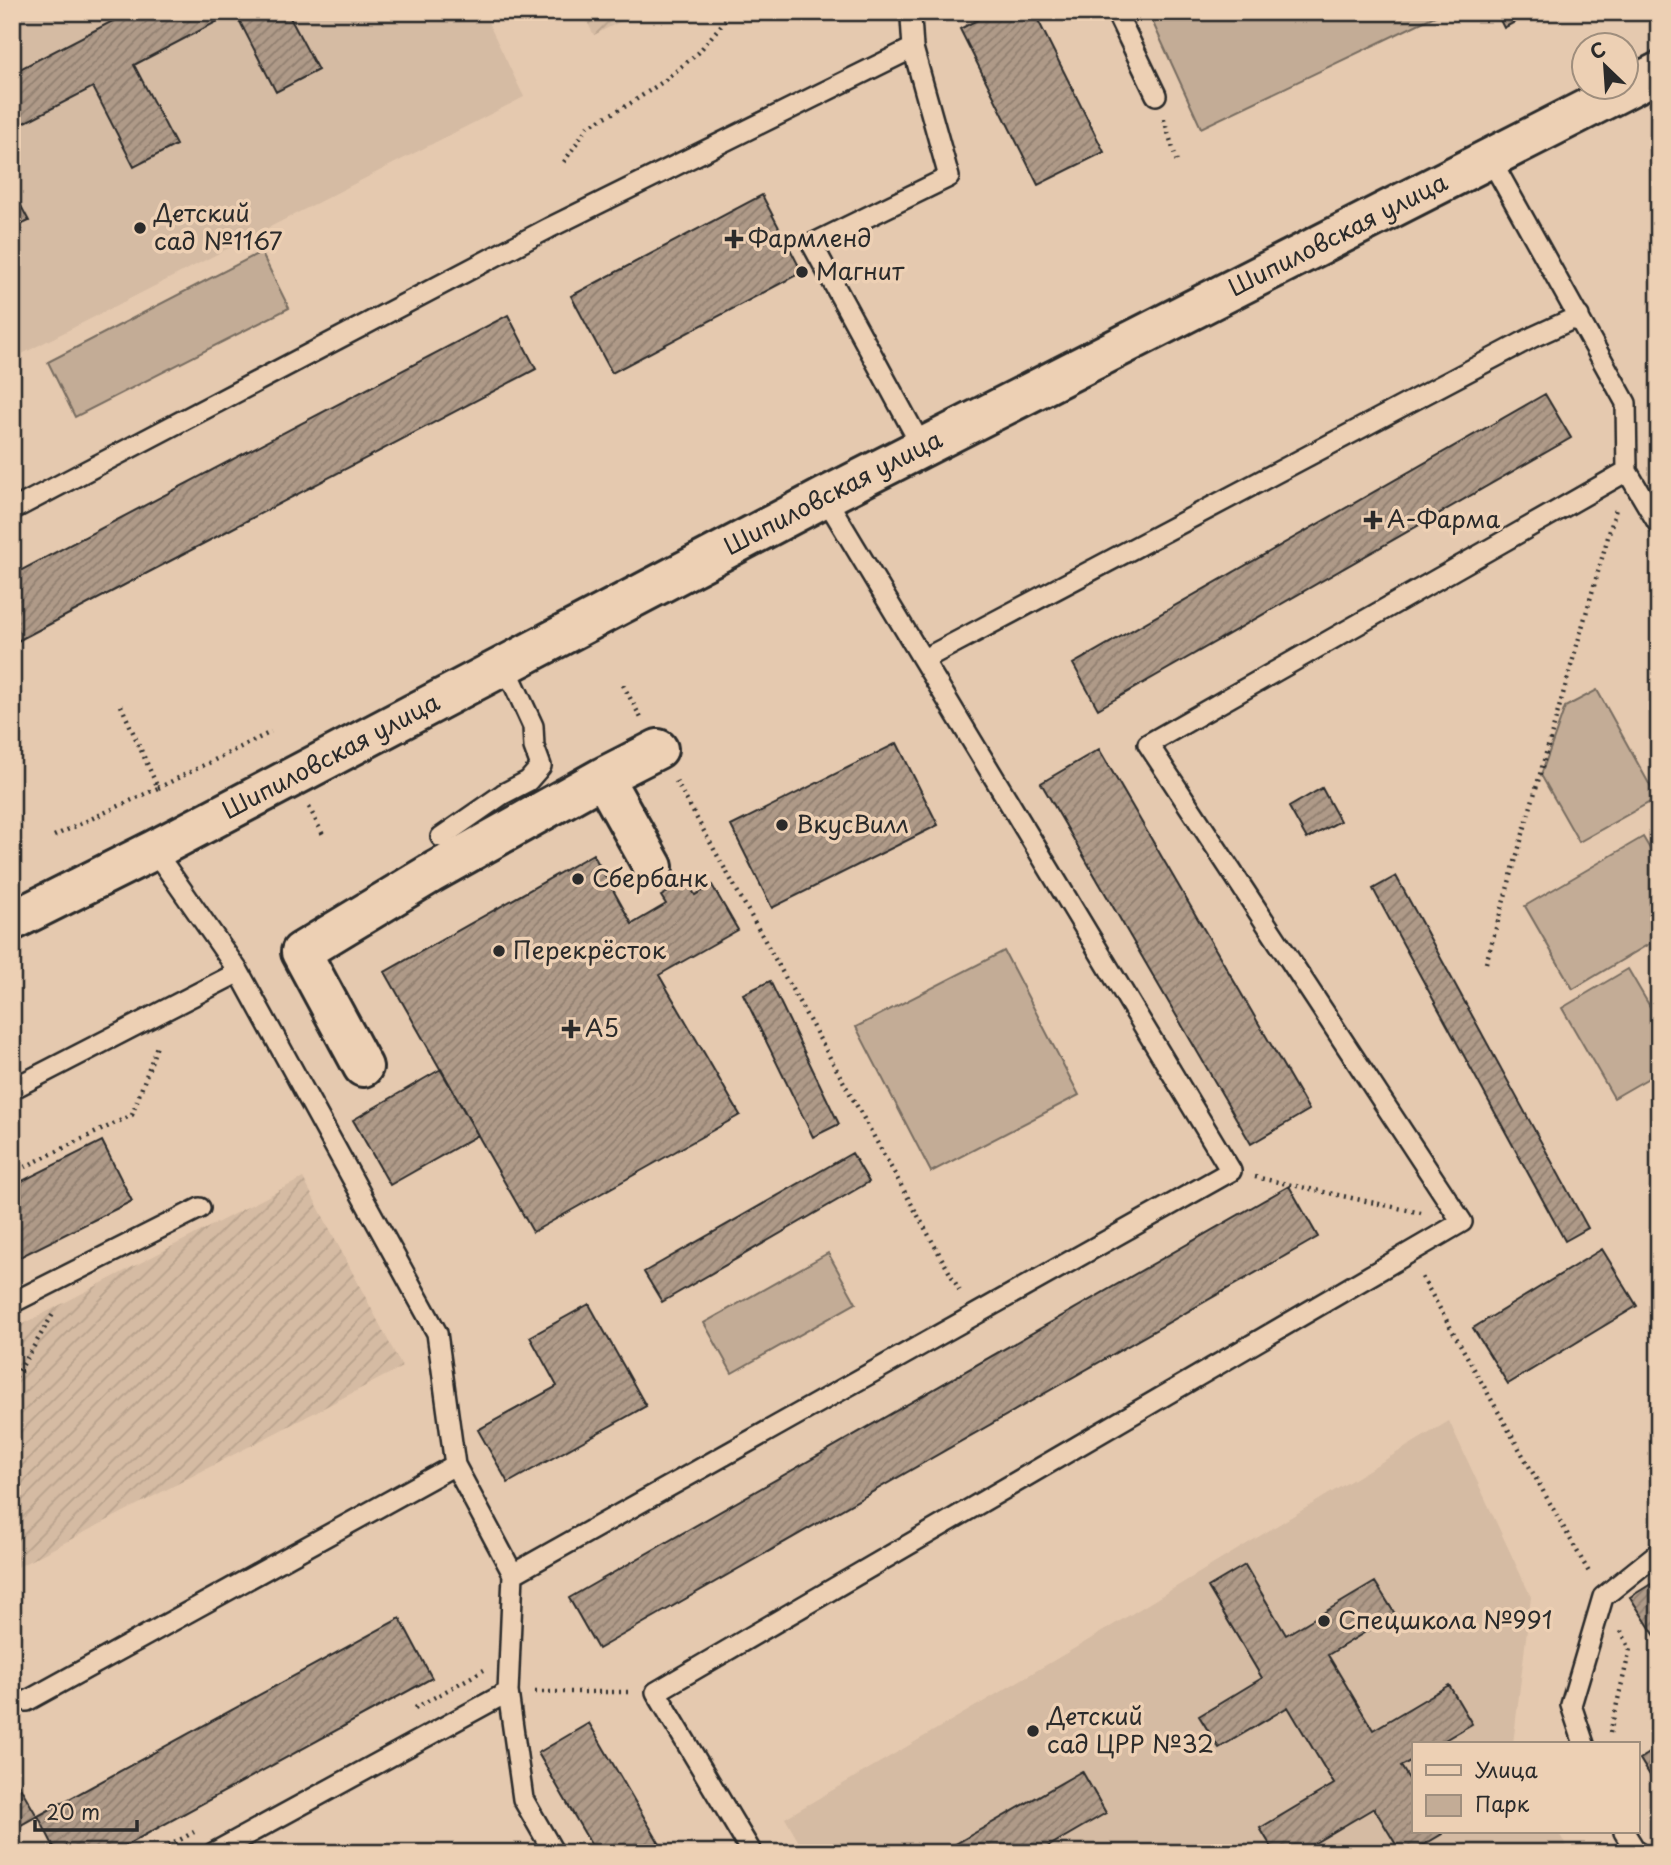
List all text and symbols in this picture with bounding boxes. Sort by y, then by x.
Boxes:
north arrow [1570,32,1640,102]
text: С [1585,34,1610,65]
street label: Шипиловская улица [1222,163,1453,304]
place label: Детский сад №1167 [153,194,283,258]
place label: Фармленд [748,219,872,255]
marker: Детский сад №1167 [132,220,148,236]
marker: Фармленд [726,231,742,247]
place label: Магнит [816,252,905,288]
marker: Магнит [794,264,810,280]
street label: Шипиловская улица [717,420,948,563]
place label: А-Фарма [1387,500,1500,536]
marker: А-Фарма [1365,512,1381,528]
street label: Шипиловская улица [215,683,445,827]
place label: ВкусВилл [796,805,909,841]
marker: ВкусВилл [774,817,790,833]
place label: Сбербанк [592,859,709,895]
marker: Сбербанк [570,871,586,887]
place label: Перекрёсток [513,931,667,967]
marker: Перекрёсток [491,943,507,959]
place label: А5 [585,1009,619,1045]
marker: А5 [563,1021,579,1037]
place label: Спецшкола №991 [1338,1601,1553,1637]
marker: Спецшкола №991 [1316,1613,1332,1629]
place label: Детский сад ЦРР №32 [1046,1697,1214,1761]
marker: Детский сад ЦРР №32 [1025,1723,1041,1739]
legend [1412,1742,1640,1834]
text: Улица [1475,1753,1538,1785]
text: Парк [1475,1787,1530,1819]
scale bar [35,1788,136,1832]
text: 20 m [46,1795,100,1827]

